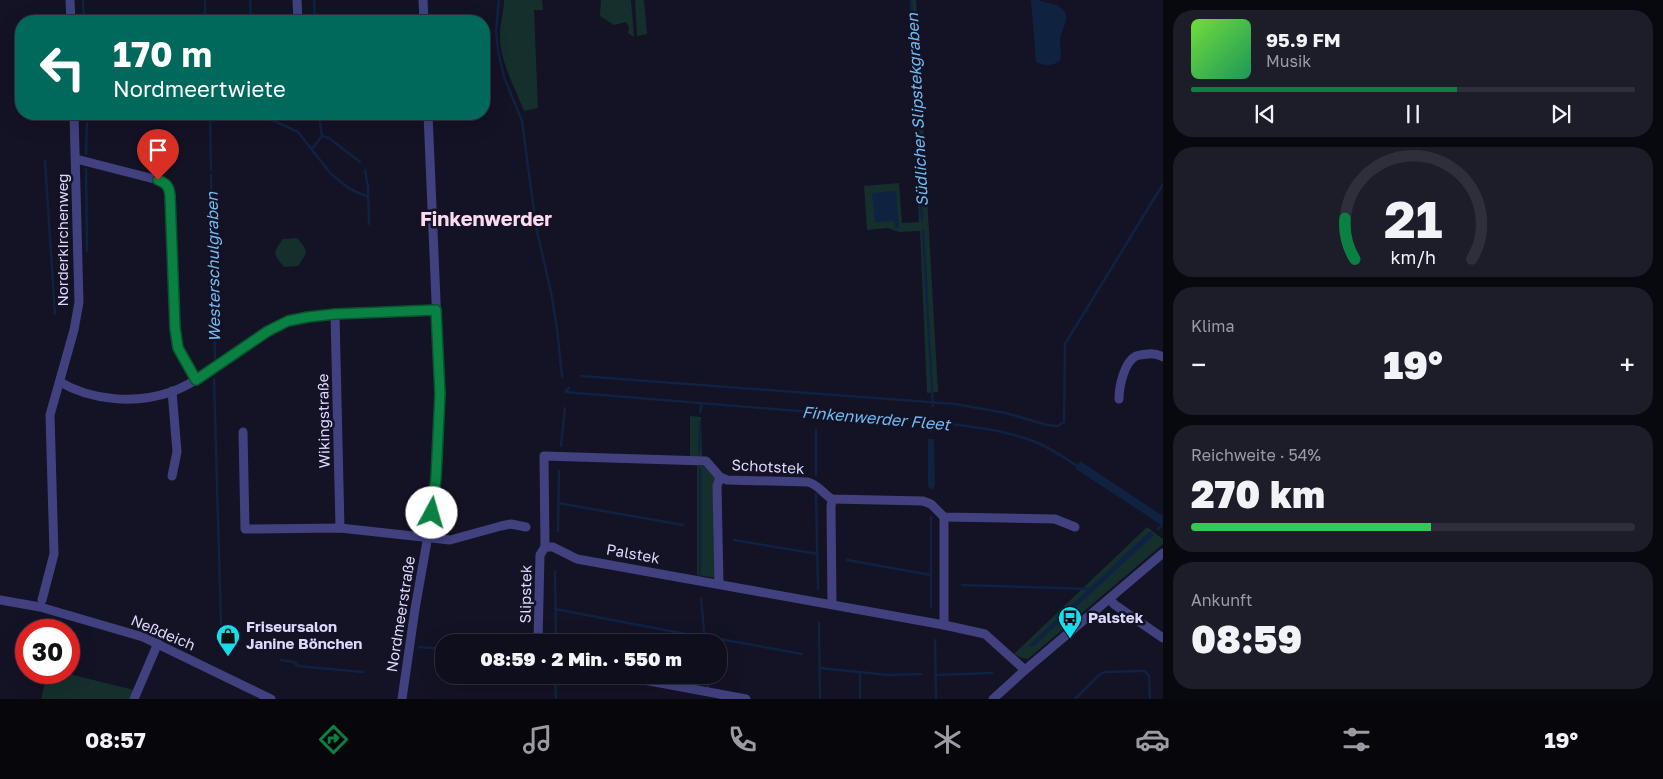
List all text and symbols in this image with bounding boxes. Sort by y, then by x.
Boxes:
water label: Südlicher Slipstekgraben [902,12,932,207]
text: 95.9 FM [1266,28,1341,51]
text: 170 m [113,33,212,75]
icon: left [30,35,95,100]
text: Musik [1266,51,1311,71]
text: Nordmeertwiete [113,75,286,102]
icon: previous [1251,100,1279,128]
icon: pause [1399,100,1427,128]
icon: next [1547,100,1575,128]
pin [137,129,179,180]
icon: arrive [144,136,172,164]
street label: Norderkirchenweg [53,173,71,307]
text: 21 [1384,187,1442,249]
water label: Westerschulgraben [202,191,224,342]
district label: Finkenwerder [420,206,552,230]
text: km/h [1390,246,1436,268]
text: Klima [1191,316,1235,336]
text: 19° [1383,342,1443,387]
text: − [1191,348,1206,381]
text: + [1620,348,1635,381]
street label: Wikingstraße [313,373,333,469]
water label: Finkenwerder Fleet [801,402,952,435]
text: Reichweite · 54% [1191,445,1321,465]
street label: Schotstek [731,455,806,477]
text: 270 km [1191,471,1325,516]
position arrow [405,486,457,538]
street label: Palstek [605,539,662,567]
street label: Nordmeerstraße [382,554,418,673]
street label: Slipstek [515,564,535,624]
text: Ankunft [1191,590,1253,610]
bus stop icon: Palstek [1057,605,1083,639]
place label: Palstek [1088,608,1144,626]
street label: Neßdeich [129,610,198,654]
text: 08:59 [1191,616,1302,661]
place label: Friseursalon Janine Bönchen [246,617,362,652]
speed limit sign: 30 [15,619,80,684]
shop icon: Friseursalon Janine Bönchen [215,623,241,657]
text: 08:59 · 2 Min. · 550 m [480,647,682,670]
icon: directions [316,722,351,757]
icon: music [520,722,555,757]
icon: phone [725,722,760,757]
icon: climate [930,722,965,757]
icon: car [1135,722,1170,757]
icon: filters [1339,722,1374,757]
text: 08:57 [85,726,146,753]
text: 19° [1544,726,1578,753]

